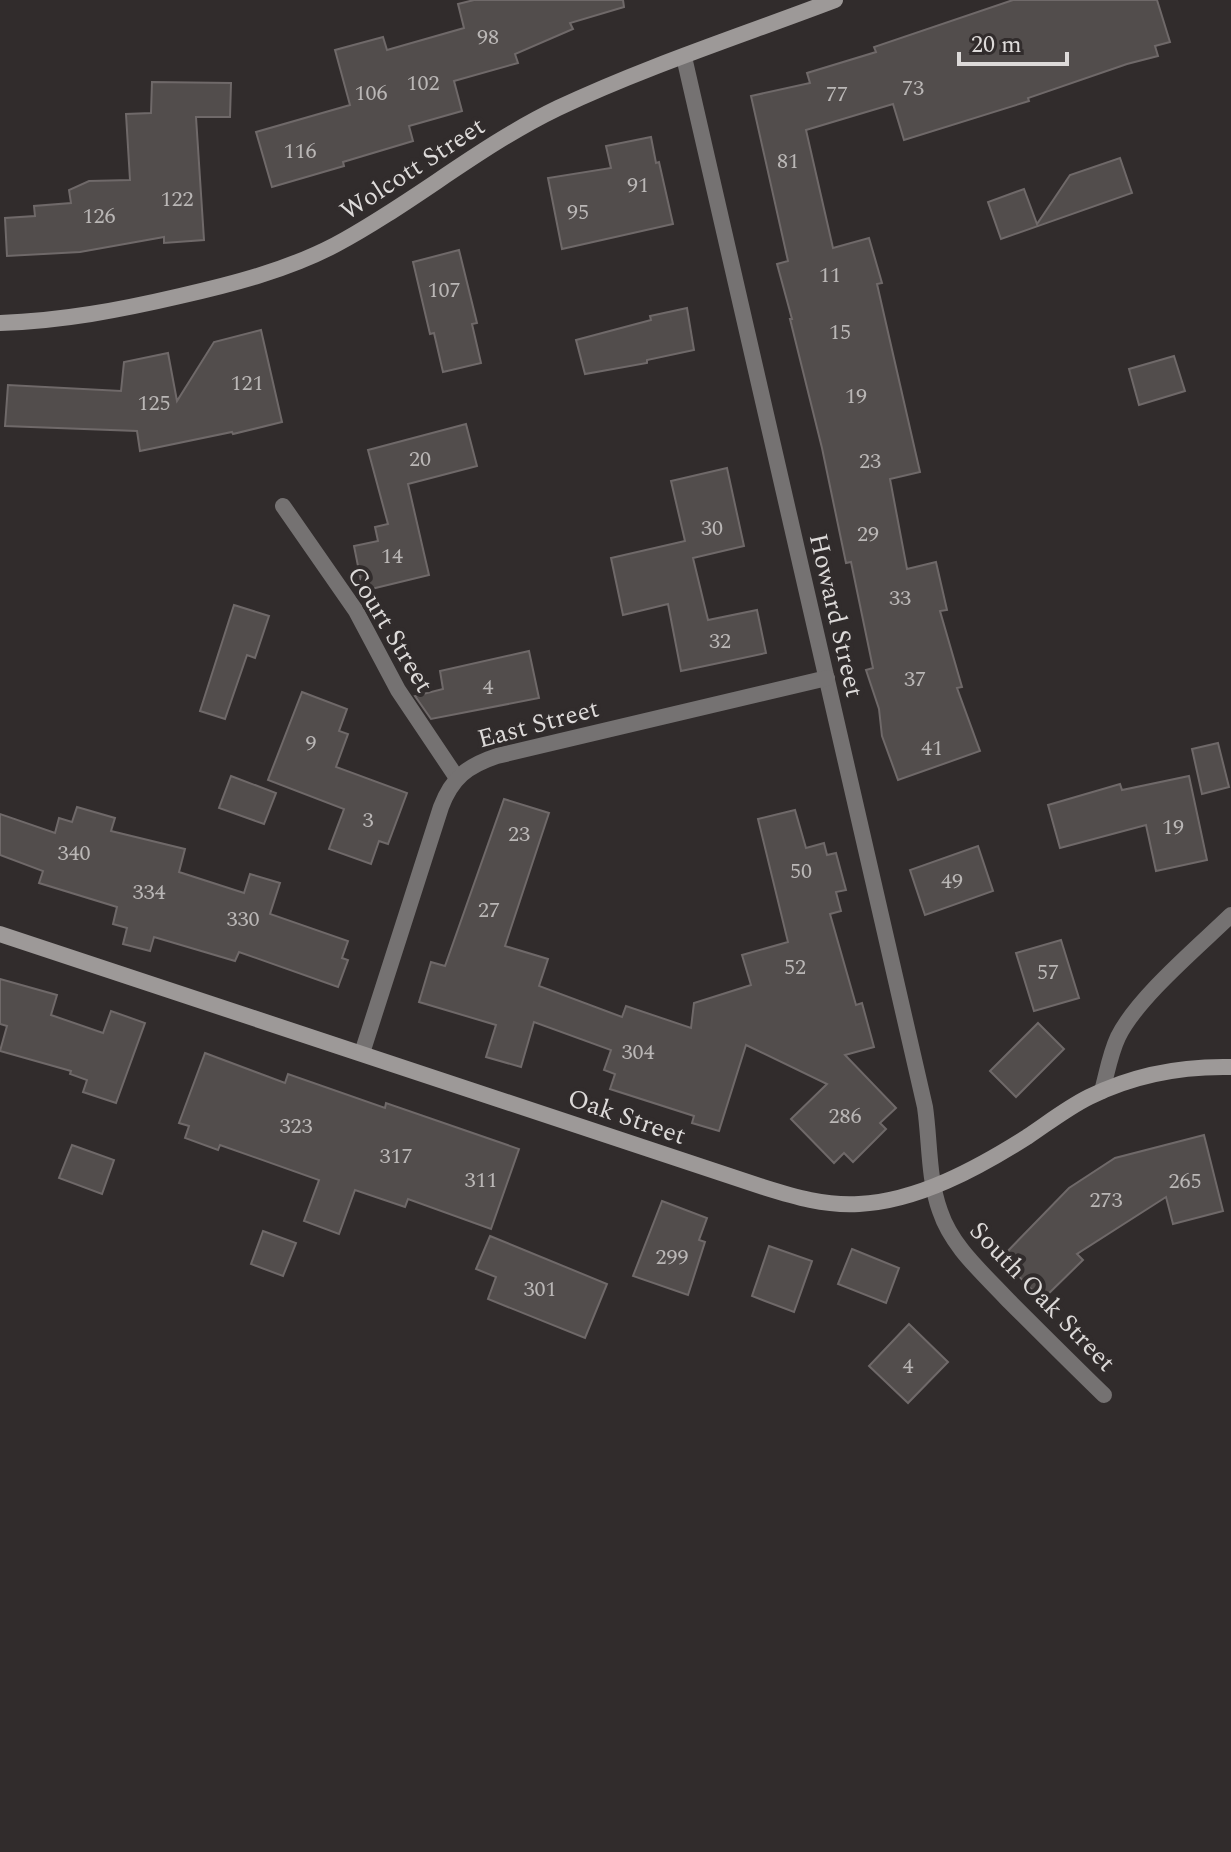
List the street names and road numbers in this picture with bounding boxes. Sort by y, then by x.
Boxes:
street label: Wolcott Street [332,107,493,231]
street label: Howard Street [798,529,874,701]
street label: Court Street [336,558,444,701]
street label: East Street [473,689,604,759]
street label: Oak Street [562,1078,691,1156]
street label: South Oak Street [960,1212,1125,1381]

